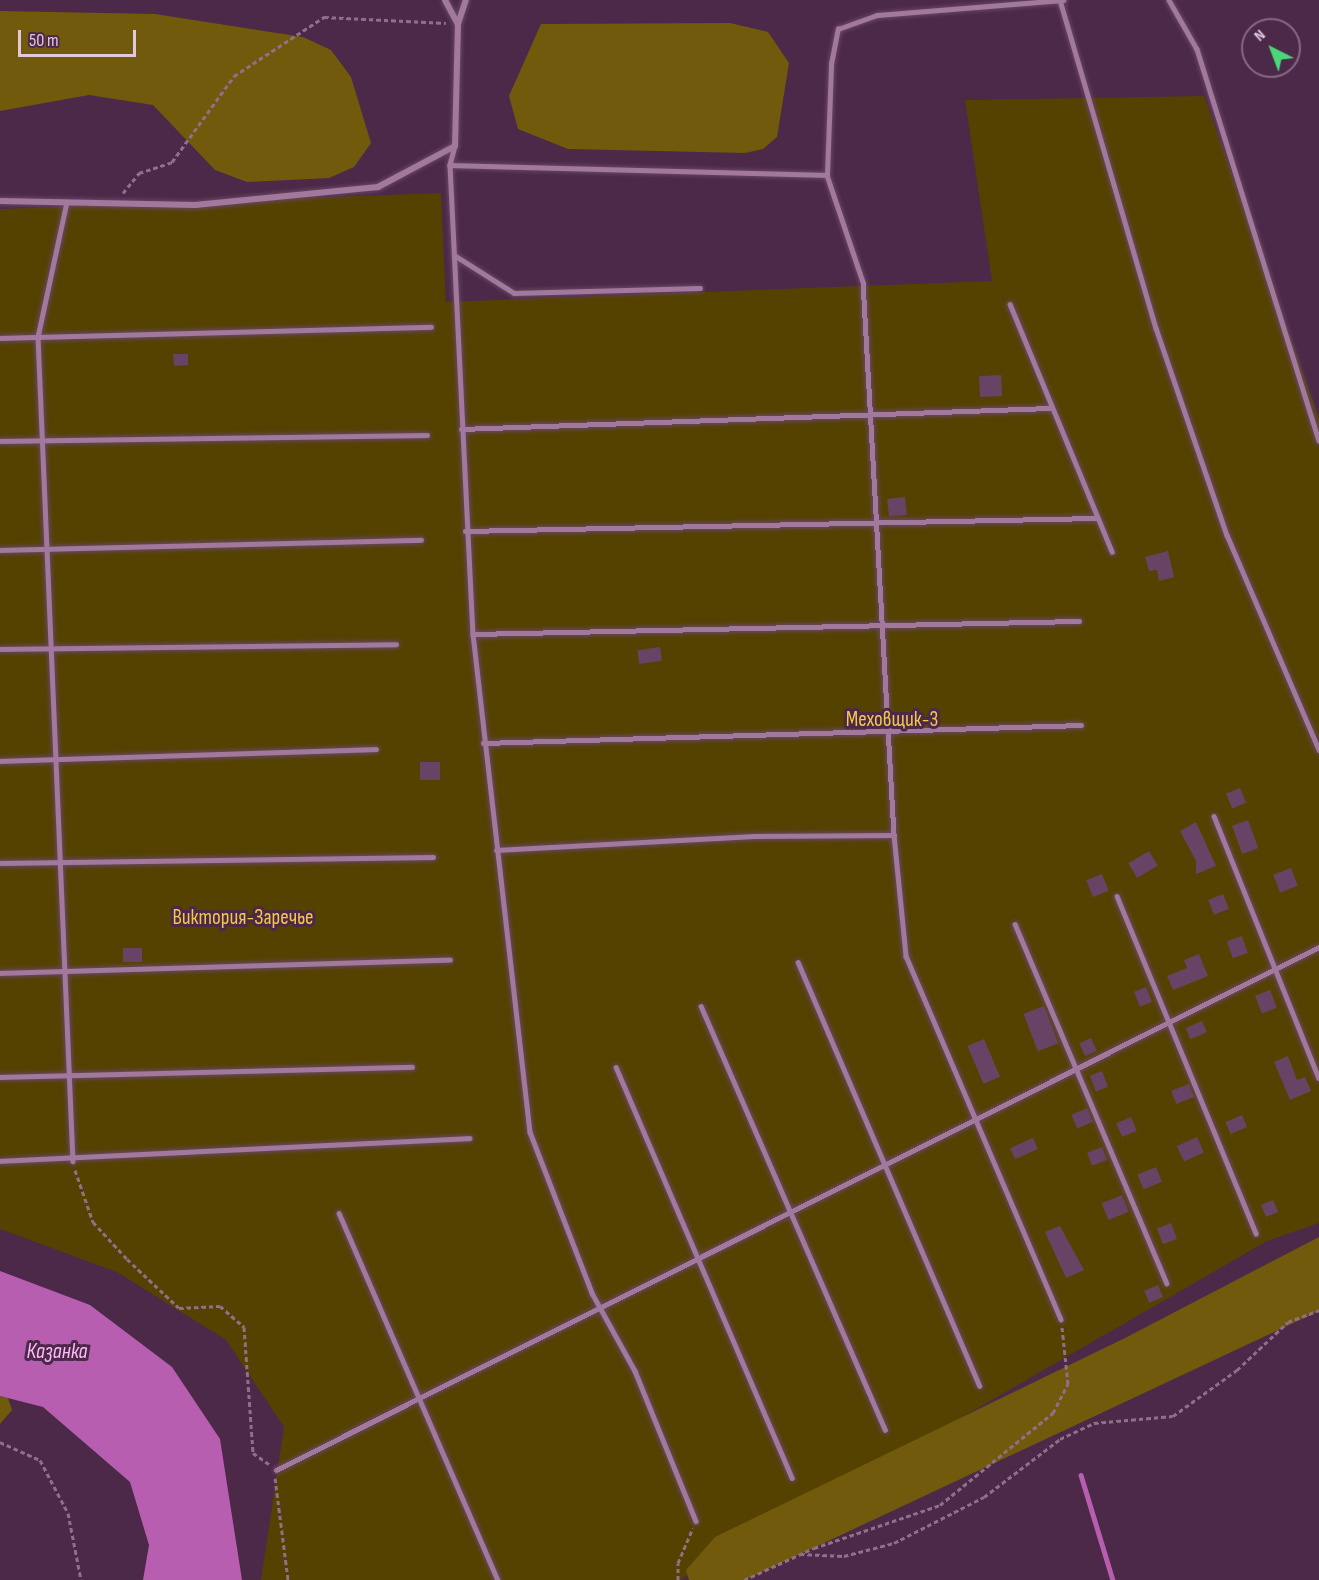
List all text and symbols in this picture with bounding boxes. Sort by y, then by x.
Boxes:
scale bar [21,18,140,56]
north arrow [1241,18,1301,78]
text: N [1250,26,1269,46]
text: 50 m [29,30,59,51]
park label: Меховщик-3 [846,707,938,733]
park label: Виктория-Заречье [172,905,314,931]
water label: Казанка [26,1339,88,1365]

